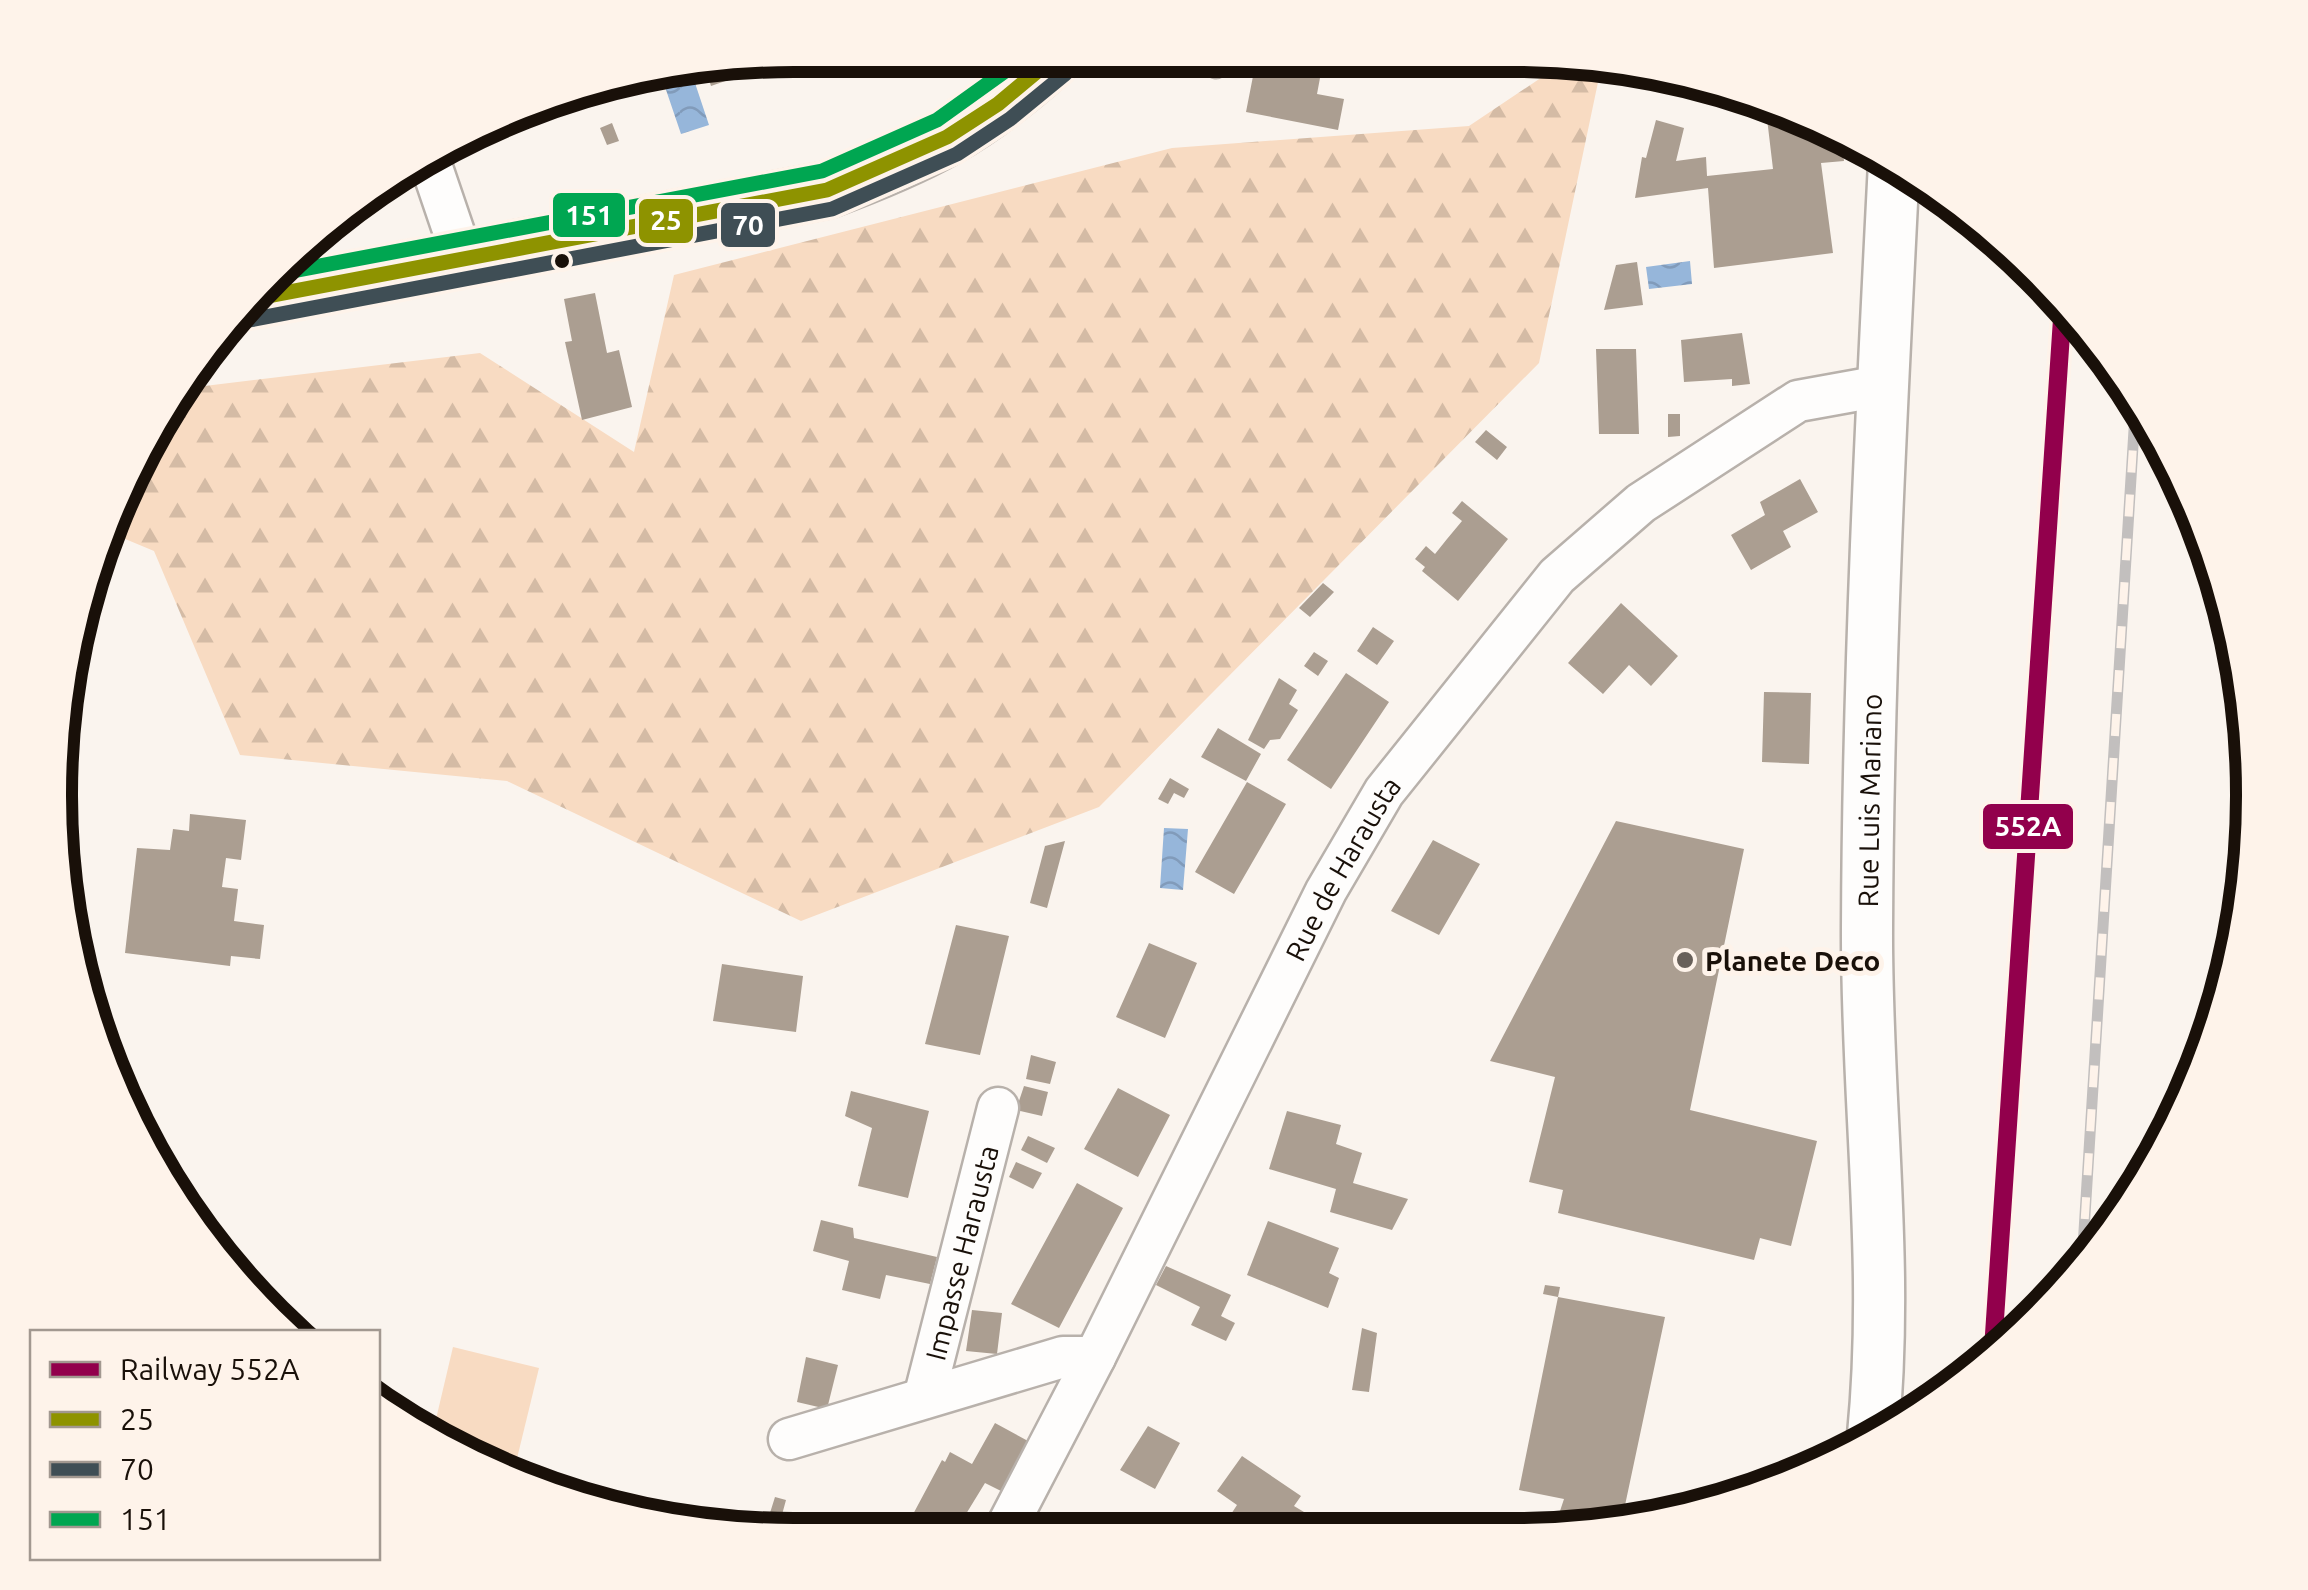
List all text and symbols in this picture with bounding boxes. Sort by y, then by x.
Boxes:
line badge: 151 [551,191,627,239]
line badge: 25 [637,197,695,245]
text: 151 [565,199,613,230]
line badge: 70 [719,201,777,249]
text: 25 [650,204,682,235]
text: 70 [732,209,764,240]
unlabelled marker [552,251,572,271]
street label: Rue Luis Mariano [1852,693,1886,908]
street label: Rue de Harausta [1279,770,1406,965]
line badge: 552A [1981,802,2075,851]
text: 552A [1994,810,2062,841]
place label: Planete Deco [1705,945,1880,976]
marker: Planete Deco [1674,949,1696,971]
street label: Impasse Harausta [919,1142,1003,1363]
legend [30,1330,380,1560]
text: Railway 552A [120,1352,300,1386]
text: 25 [120,1402,154,1436]
text: 70 [120,1452,154,1486]
text: 151 [120,1502,171,1536]

